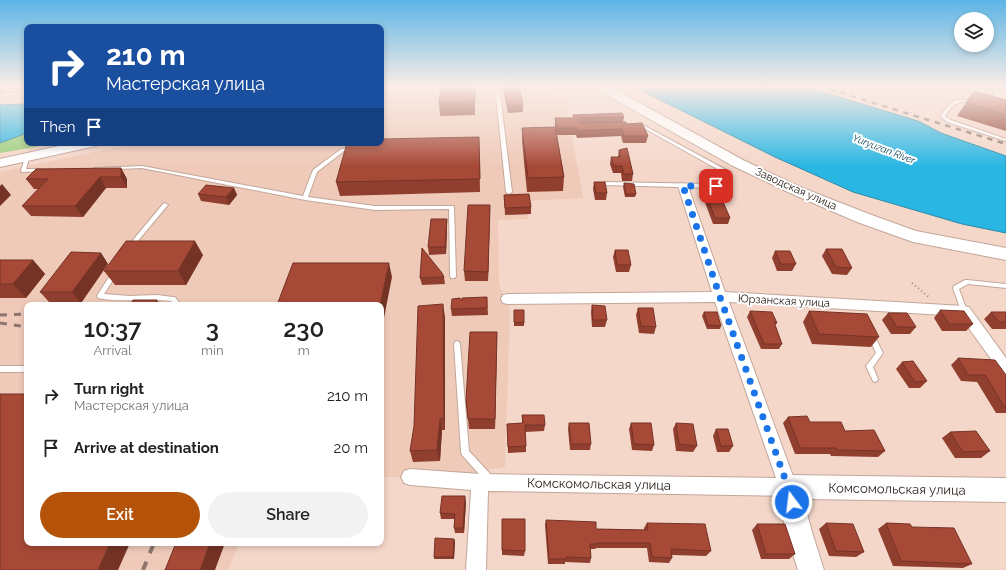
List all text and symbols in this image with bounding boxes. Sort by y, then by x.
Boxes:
map controls [954,12,994,52]
button: layers [954,12,994,52]
text: 210 m [106,39,186,72]
icon: right [40,40,92,92]
text: Мастерская улица [106,73,265,94]
icon: arrive [83,116,105,138]
text: Then [40,118,75,136]
water label: Yuryuzan River [851,132,917,166]
street label: Заводская улица [753,165,839,213]
pin [699,169,733,203]
icon: arrive [705,175,727,197]
street label: Юрзанская улица [738,292,830,310]
text: 10:37 [84,314,141,343]
text: 3 [206,314,219,343]
text: 230 [283,314,324,343]
text: Arrival [93,343,132,358]
text: min [201,343,223,358]
text: m [298,343,310,358]
text: Turn right [74,380,144,398]
icon: right [40,385,62,407]
text: 210 m [327,387,368,405]
text: Мастерская улица [74,398,189,413]
icon: arrive [40,437,62,459]
text: Arrive at destination [74,439,219,457]
text: 20 m [333,439,368,457]
street label: Комскомольская улица [527,475,671,493]
street label: Комсомольская улица [828,480,966,498]
position arrow [771,481,813,523]
button: Exit [40,492,200,538]
button: Share [208,492,368,538]

